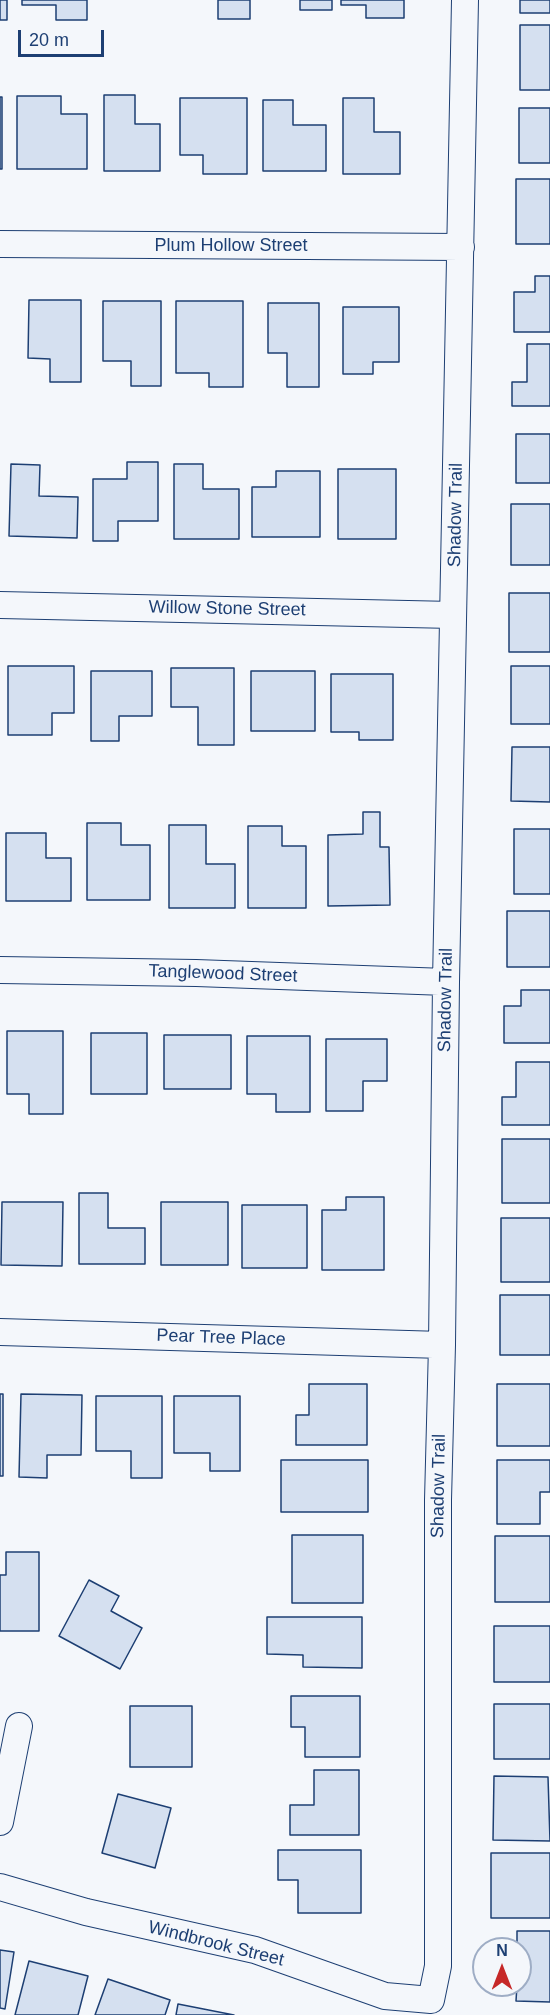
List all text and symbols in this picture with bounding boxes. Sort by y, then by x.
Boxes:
scale bar [21,18,106,56]
text: 20 m [29,30,69,50]
street label: Plum Hollow Street [154,235,308,257]
street label: Shadow Trail [444,463,468,567]
street label: Willow Stone Street [148,597,306,621]
street label: Shadow Trail [434,948,458,1052]
street label: Tanglewood Street [148,961,298,987]
street label: Pear Tree Place [156,1325,286,1351]
street label: Shadow Trail [427,1434,451,1538]
street label: Windbrook Street [146,1917,286,1971]
north arrow [472,1937,532,1997]
text: N [496,1942,508,1959]

